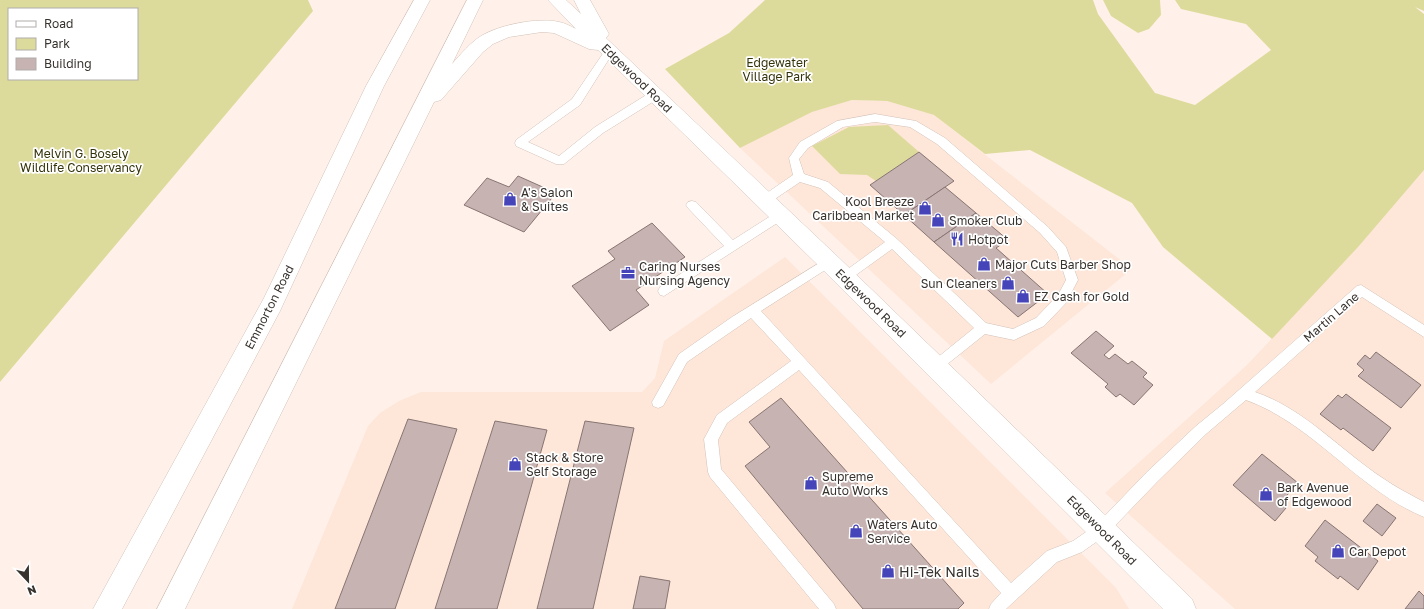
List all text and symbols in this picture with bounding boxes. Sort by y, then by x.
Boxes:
legend [8,8,138,80]
text: Road [44,16,73,31]
text: Park [44,36,70,51]
street label: Edgewood Road [598,40,676,116]
park label: Edgewater Village Park [742,55,812,84]
text: Building [44,56,92,71]
park label: Melvin G. Bosely Wildlife Conservancy [20,146,142,175]
place label: A's Salon & Suites [521,185,573,214]
shop icon: A's Salon & Suites [502,191,518,207]
place label: Kool Breeze Caribbean Market [812,194,914,223]
shop icon: Kool Breeze Caribbean Market [917,200,933,216]
shop icon: Smoker Club [930,212,946,228]
place label: Smoker Club [949,213,1022,228]
restaurant icon: Hotpot [949,231,965,247]
place label: Hotpot [968,232,1009,247]
shop icon: Major Cuts Barber Shop [976,256,992,272]
place label: Major Cuts Barber Shop [995,257,1131,272]
place label: Caring Nurses Nursing Agency [639,259,730,288]
street label: Emmorton Road [241,262,297,352]
office icon: Caring Nurses Nursing Agency [620,265,636,281]
street label: Edgewood Road [832,265,910,341]
shop icon: Sun Cleaners [1000,275,1016,291]
place label: Sun Cleaners [921,276,997,291]
shop icon: EZ Cash for Gold [1015,288,1031,304]
place label: EZ Cash for Gold [1034,289,1129,304]
street label: Martin Lane [1300,289,1362,345]
place label: Stack & Store Self Storage [526,450,603,479]
shop icon: Stack & Store Self Storage [507,456,523,472]
place label: Supreme Auto Works [822,469,888,498]
shop icon: Supreme Auto Works [803,475,819,491]
place label: Bark Avenue of Edgewood [1277,480,1352,509]
shop icon: Bark Avenue of Edgewood [1258,486,1274,502]
street label: Edgewood Road [1064,492,1140,568]
place label: Waters Auto Service [867,517,938,546]
shop icon: Waters Auto Service [848,523,864,539]
shop icon: Car Depot [1330,543,1346,559]
place label: Car Depot [1349,544,1407,559]
north arrow [8,561,48,601]
shop icon: Hi-Tek Nails [880,563,896,579]
place label: Hi-Tek Nails [899,563,979,580]
text: N [26,583,38,598]

